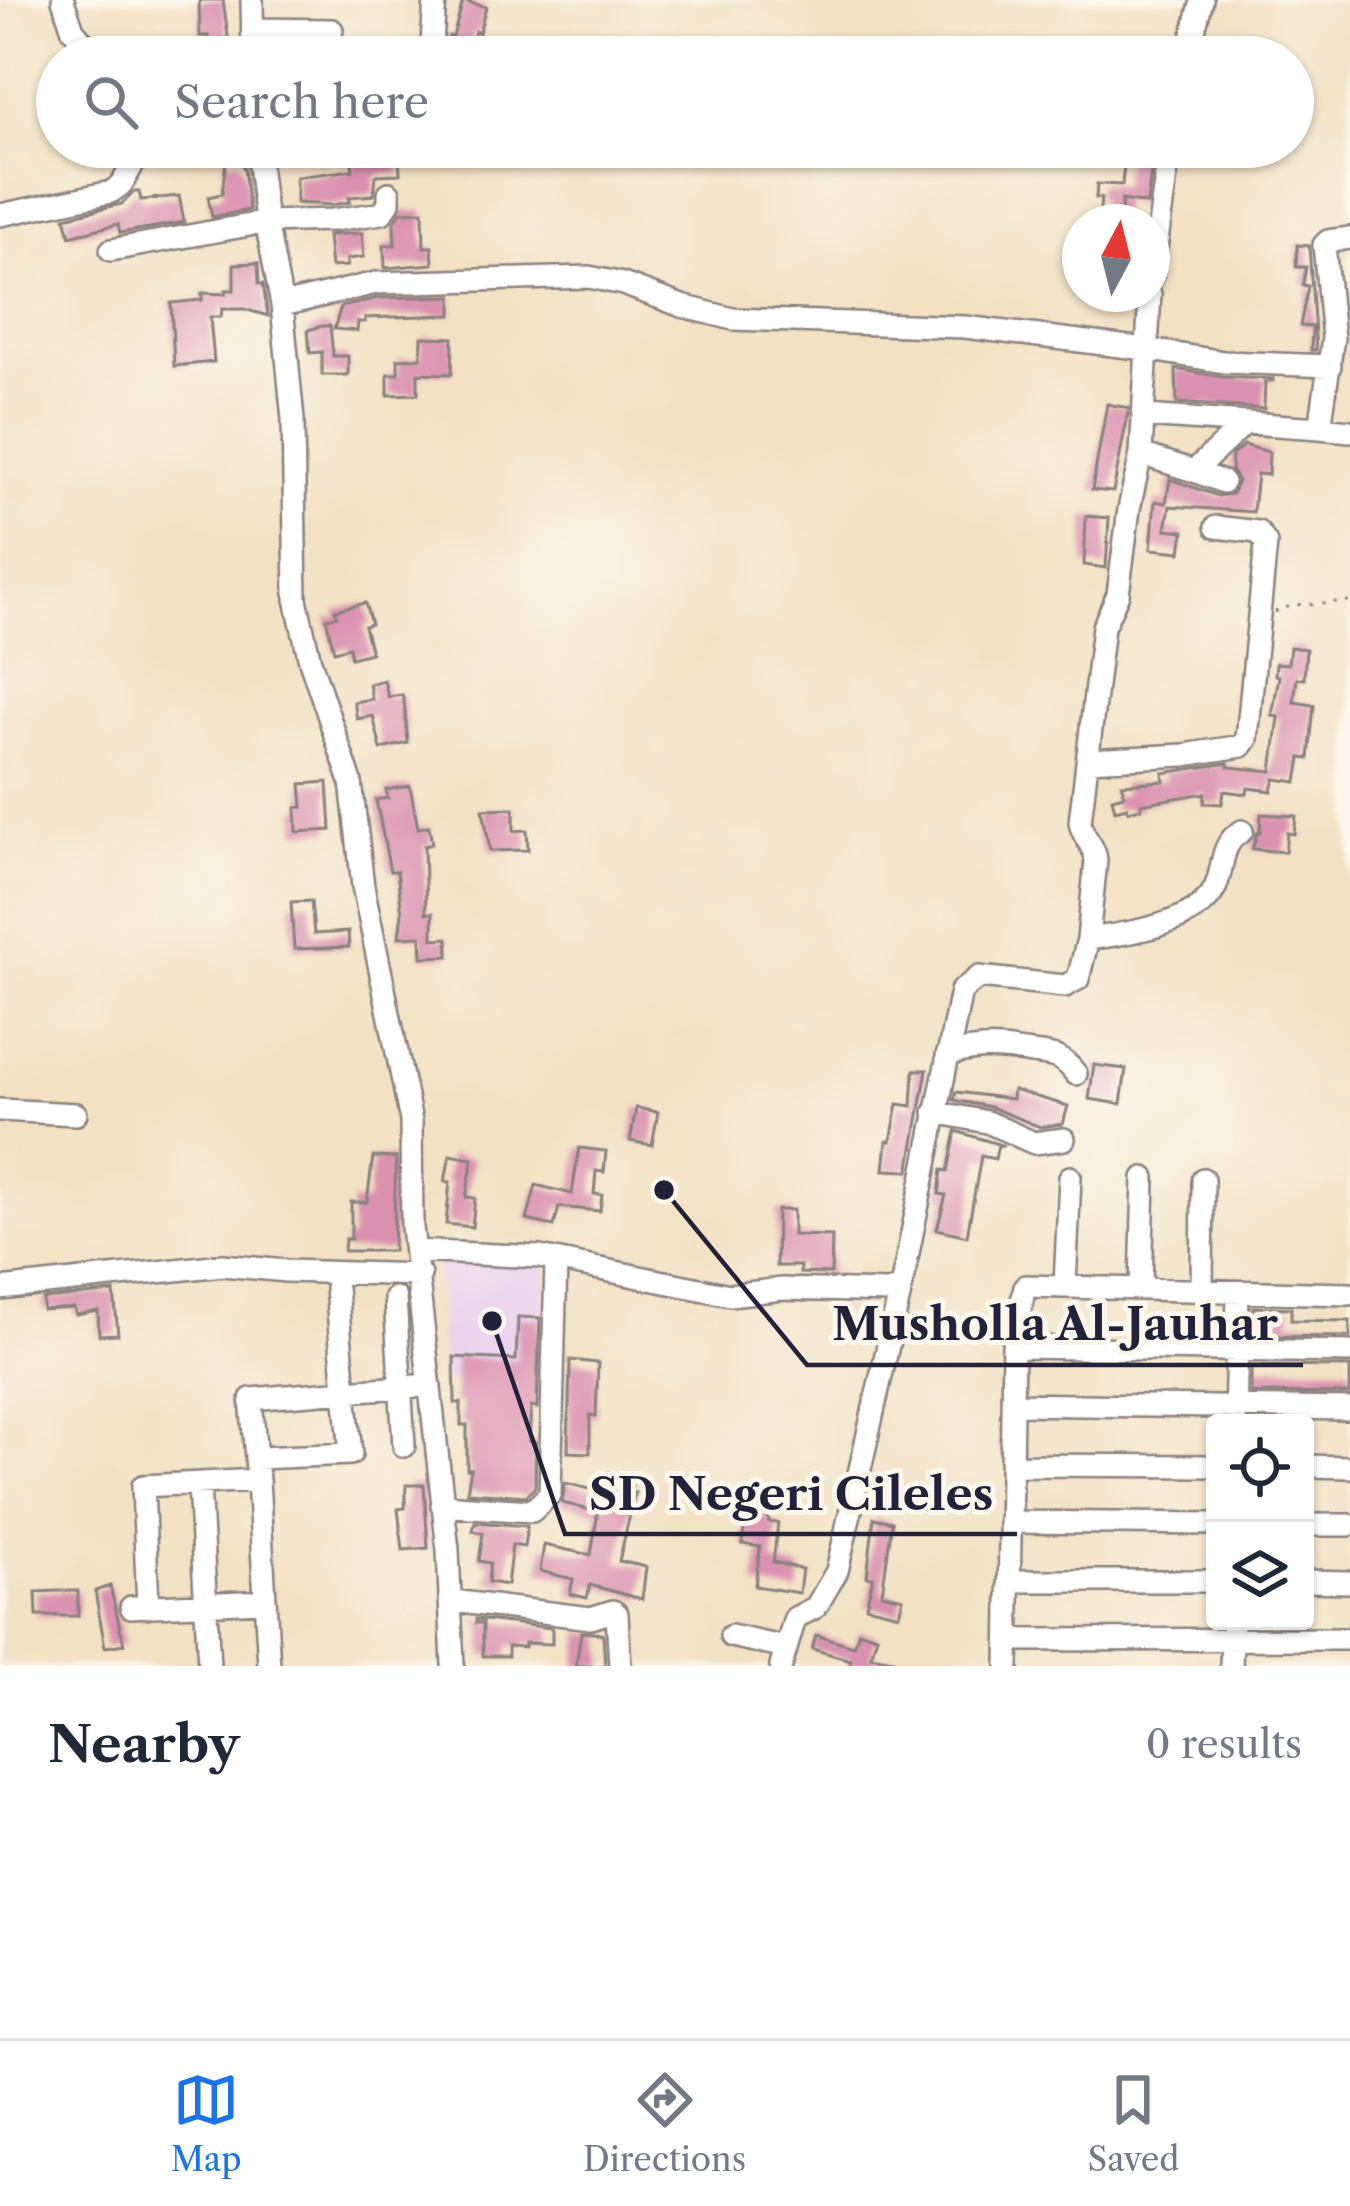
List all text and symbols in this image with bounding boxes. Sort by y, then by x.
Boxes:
search box [36,36,1314,168]
icon: search [78,69,144,135]
text: Search here [174,74,429,130]
north arrow [1062,204,1170,312]
callout: Musholla Al-Jauhar [807,1284,1303,1365]
text: Musholla Al-Jauhar [832,1296,1278,1352]
map controls [1206,1414,1314,1630]
button: locate [1206,1414,1314,1522]
callout: SD Negeri Cileles [565,1453,1017,1534]
text: SD Negeri Cileles [589,1466,993,1522]
button: layers [1206,1522,1314,1630]
text: Nearby [48,1713,240,1775]
text: 0 results [1146,1720,1302,1768]
tab: Map [171,2067,242,2180]
tab: Directions [583,2067,746,2180]
tab: Saved [1088,2067,1179,2180]

